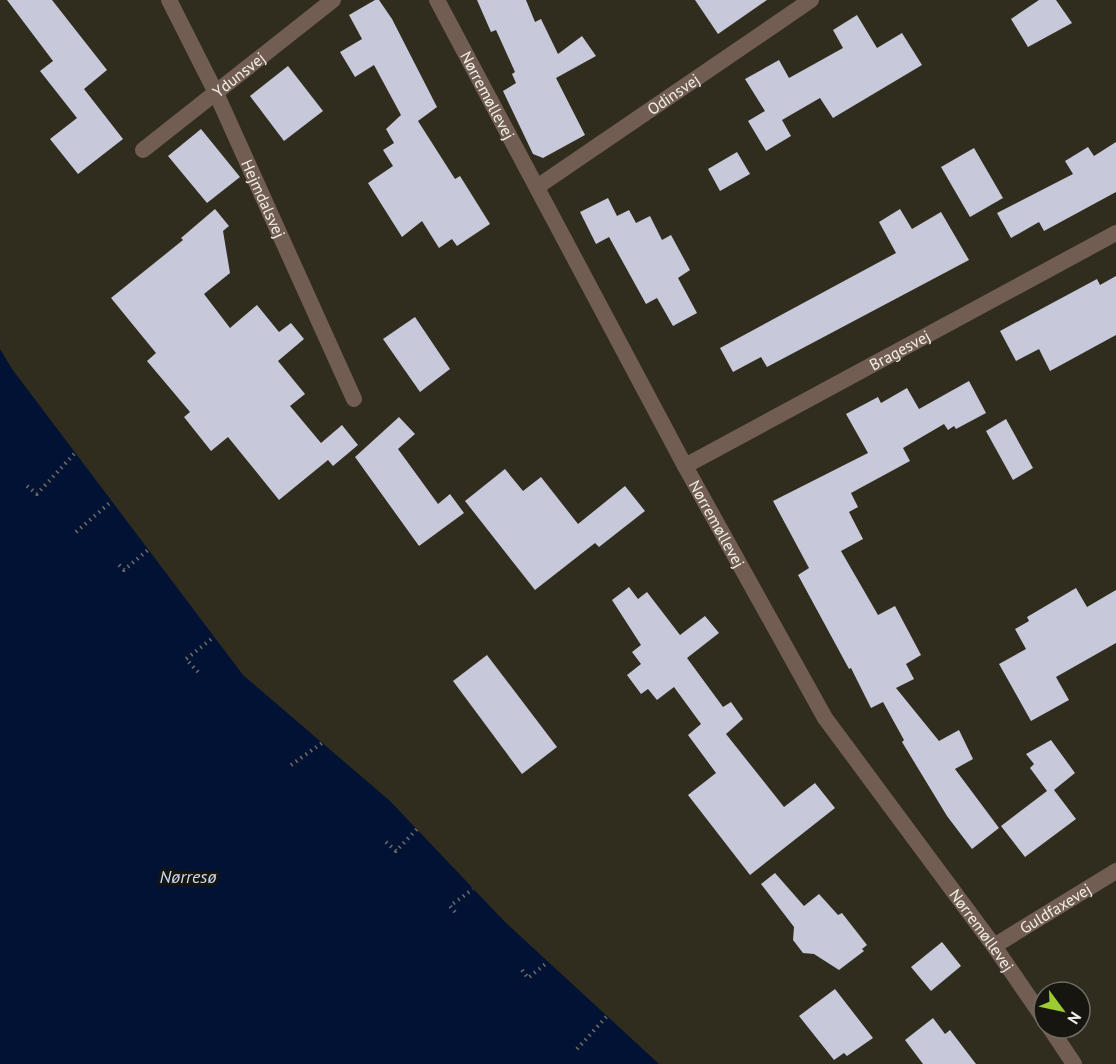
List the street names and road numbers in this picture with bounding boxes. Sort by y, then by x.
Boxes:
street label: Ydunsvej [208,47,269,101]
street label: Nørremøllevej [456,48,519,143]
street label: Odinsvej [643,69,703,119]
street label: Hejmdalsvej [237,156,290,241]
street label: Bragesvej [866,325,934,375]
street label: Nørremøllevej [685,476,749,571]
street label: Guldfaxevej [1016,879,1095,938]
street label: Nørremøllevej [945,885,1018,975]

